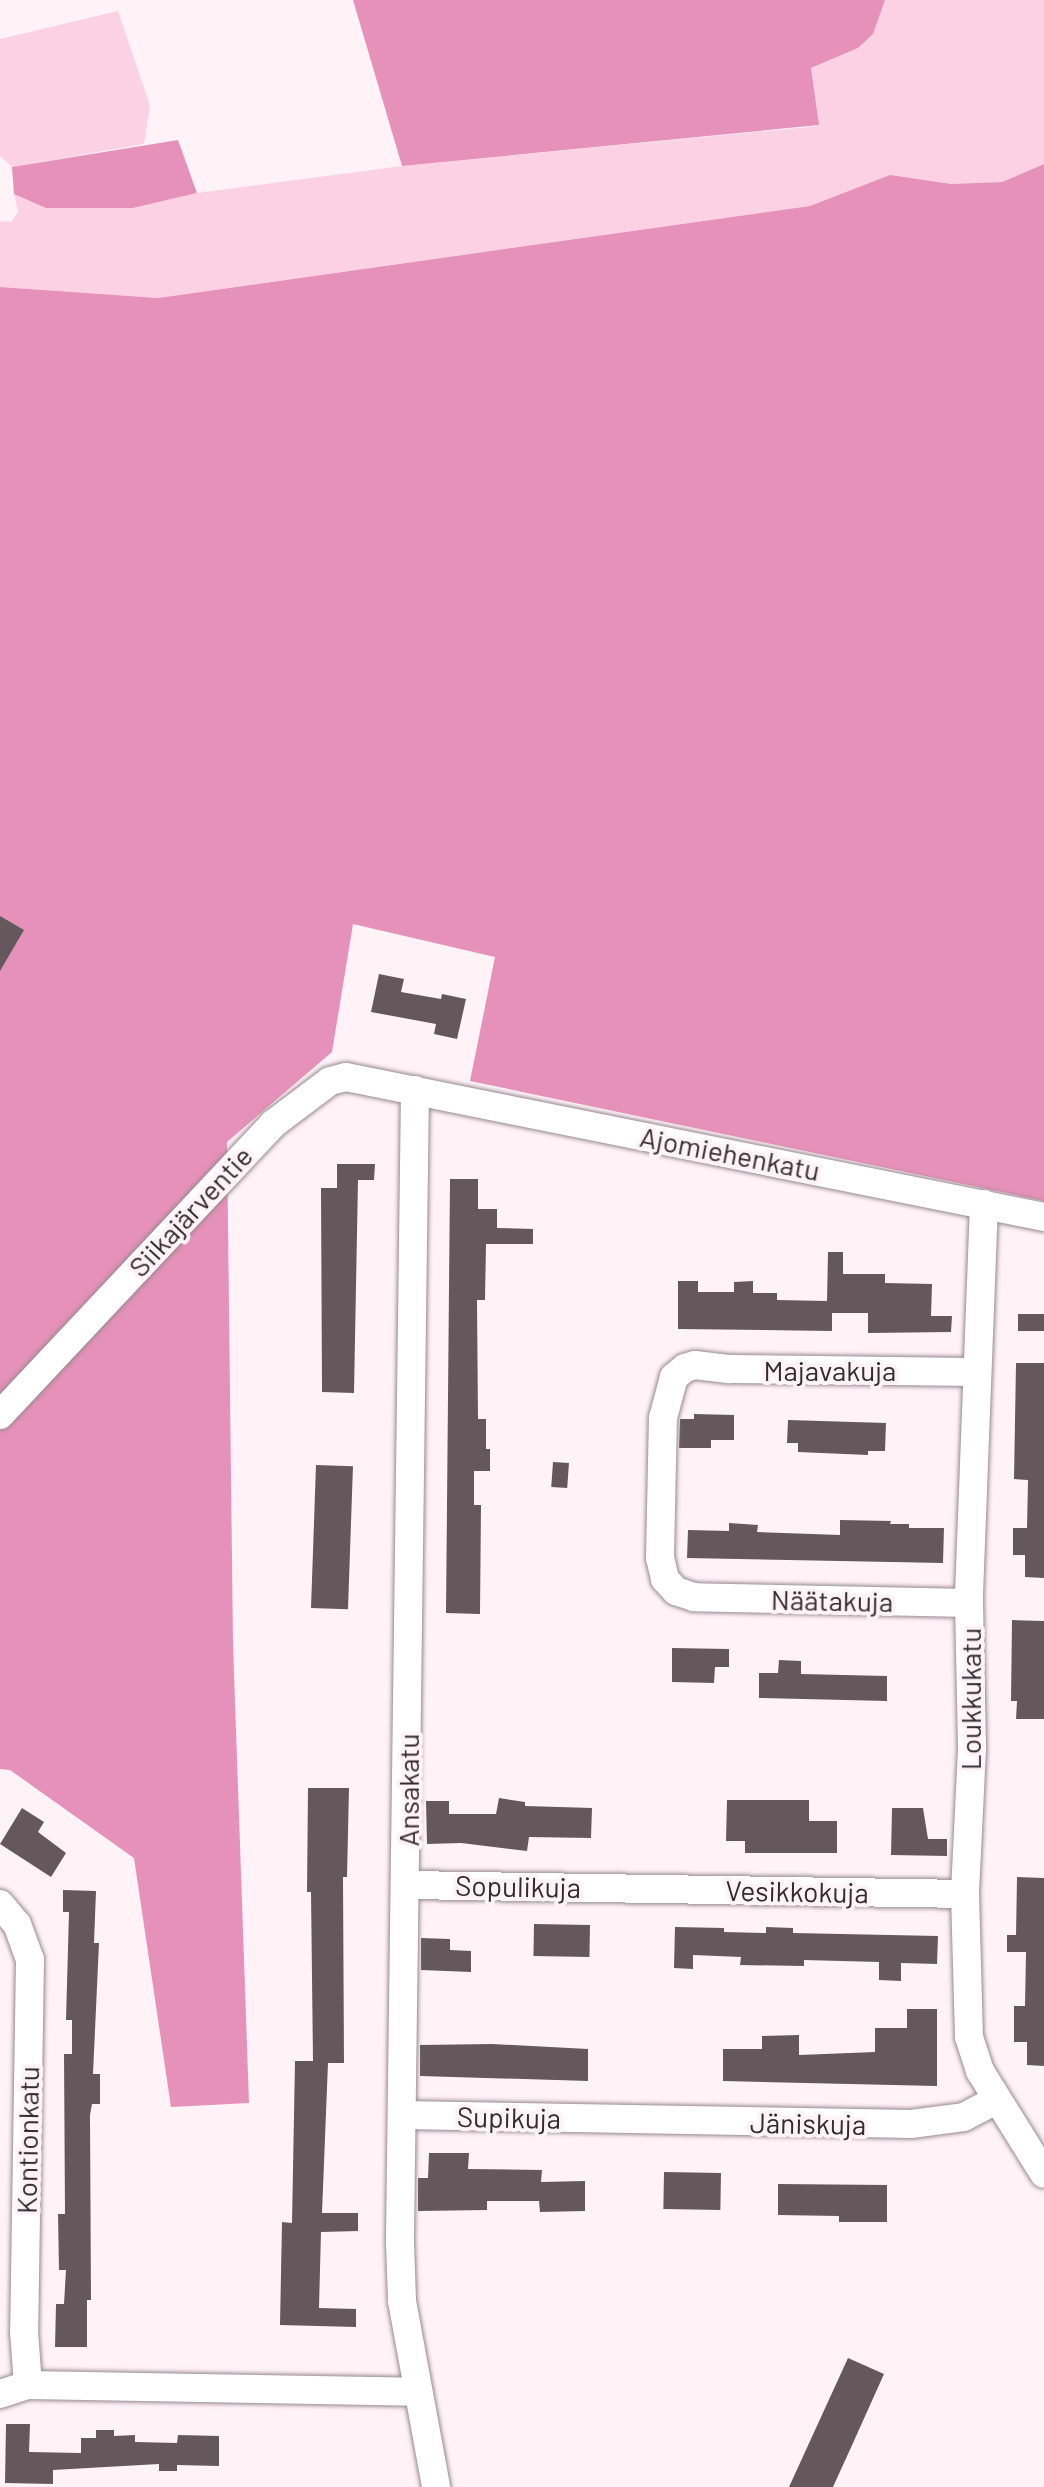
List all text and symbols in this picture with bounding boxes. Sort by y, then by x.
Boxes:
street label: Ajomiehenkatu [637,1119,823,1187]
street label: Siikajärventie [121,1139,259,1283]
street label: Majavakuja [764,1353,896,1387]
street label: Näätakuja [771,1582,893,1618]
street label: Loukkukatu [953,1628,987,1770]
street label: Ansakatu [391,1733,425,1847]
street label: Sopulikuja [455,1868,581,1904]
street label: Vesikkokuja [725,1873,869,1909]
street label: Kontionkatu [9,2066,45,2214]
street label: Supikuja [457,2099,561,2135]
street label: Jäniskuja [750,2105,866,2141]

